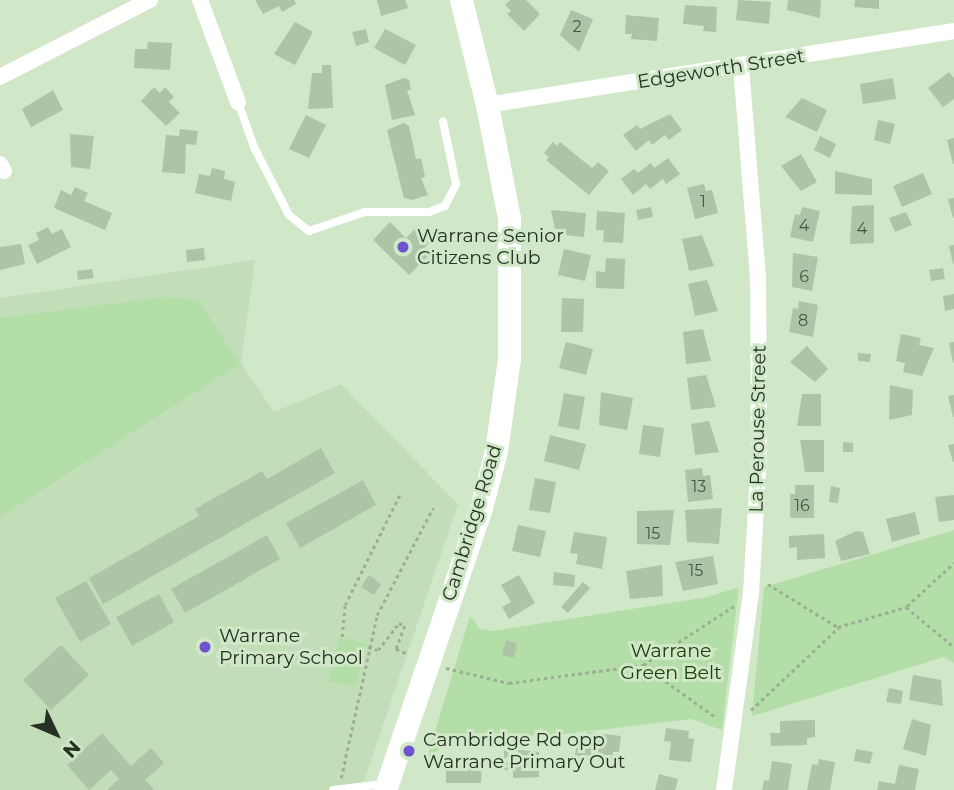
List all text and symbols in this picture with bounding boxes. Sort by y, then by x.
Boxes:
house number: 2 [572,17,582,37]
street label: Edgeworth Street [636,45,806,93]
house number: 1 [700,192,706,212]
house number: 4 [799,216,809,236]
house number: 4 [857,219,867,239]
place label: Warrane Senior Citizens Club [417,225,564,269]
marker: Warrane Senior Citizens Club [395,239,411,255]
house number: 6 [799,267,809,287]
house number: 8 [798,311,808,331]
street label: La Perouse Street [745,345,771,513]
street label: Cambridge Road [437,442,507,604]
house number: 13 [692,477,706,497]
house number: 16 [794,496,810,516]
house number: 15 [646,524,660,544]
house number: 15 [689,561,703,581]
place label: Warrane Primary School [219,625,363,669]
marker: Warrane Primary School [197,639,213,655]
park label: Warrane Green Belt [620,640,722,684]
north arrow [21,699,91,769]
place label: Cambridge Rd opp Warrane Primary Out [423,729,625,773]
text: N [58,735,85,762]
marker: Cambridge Rd opp Warrane Primary Out [401,743,417,759]

